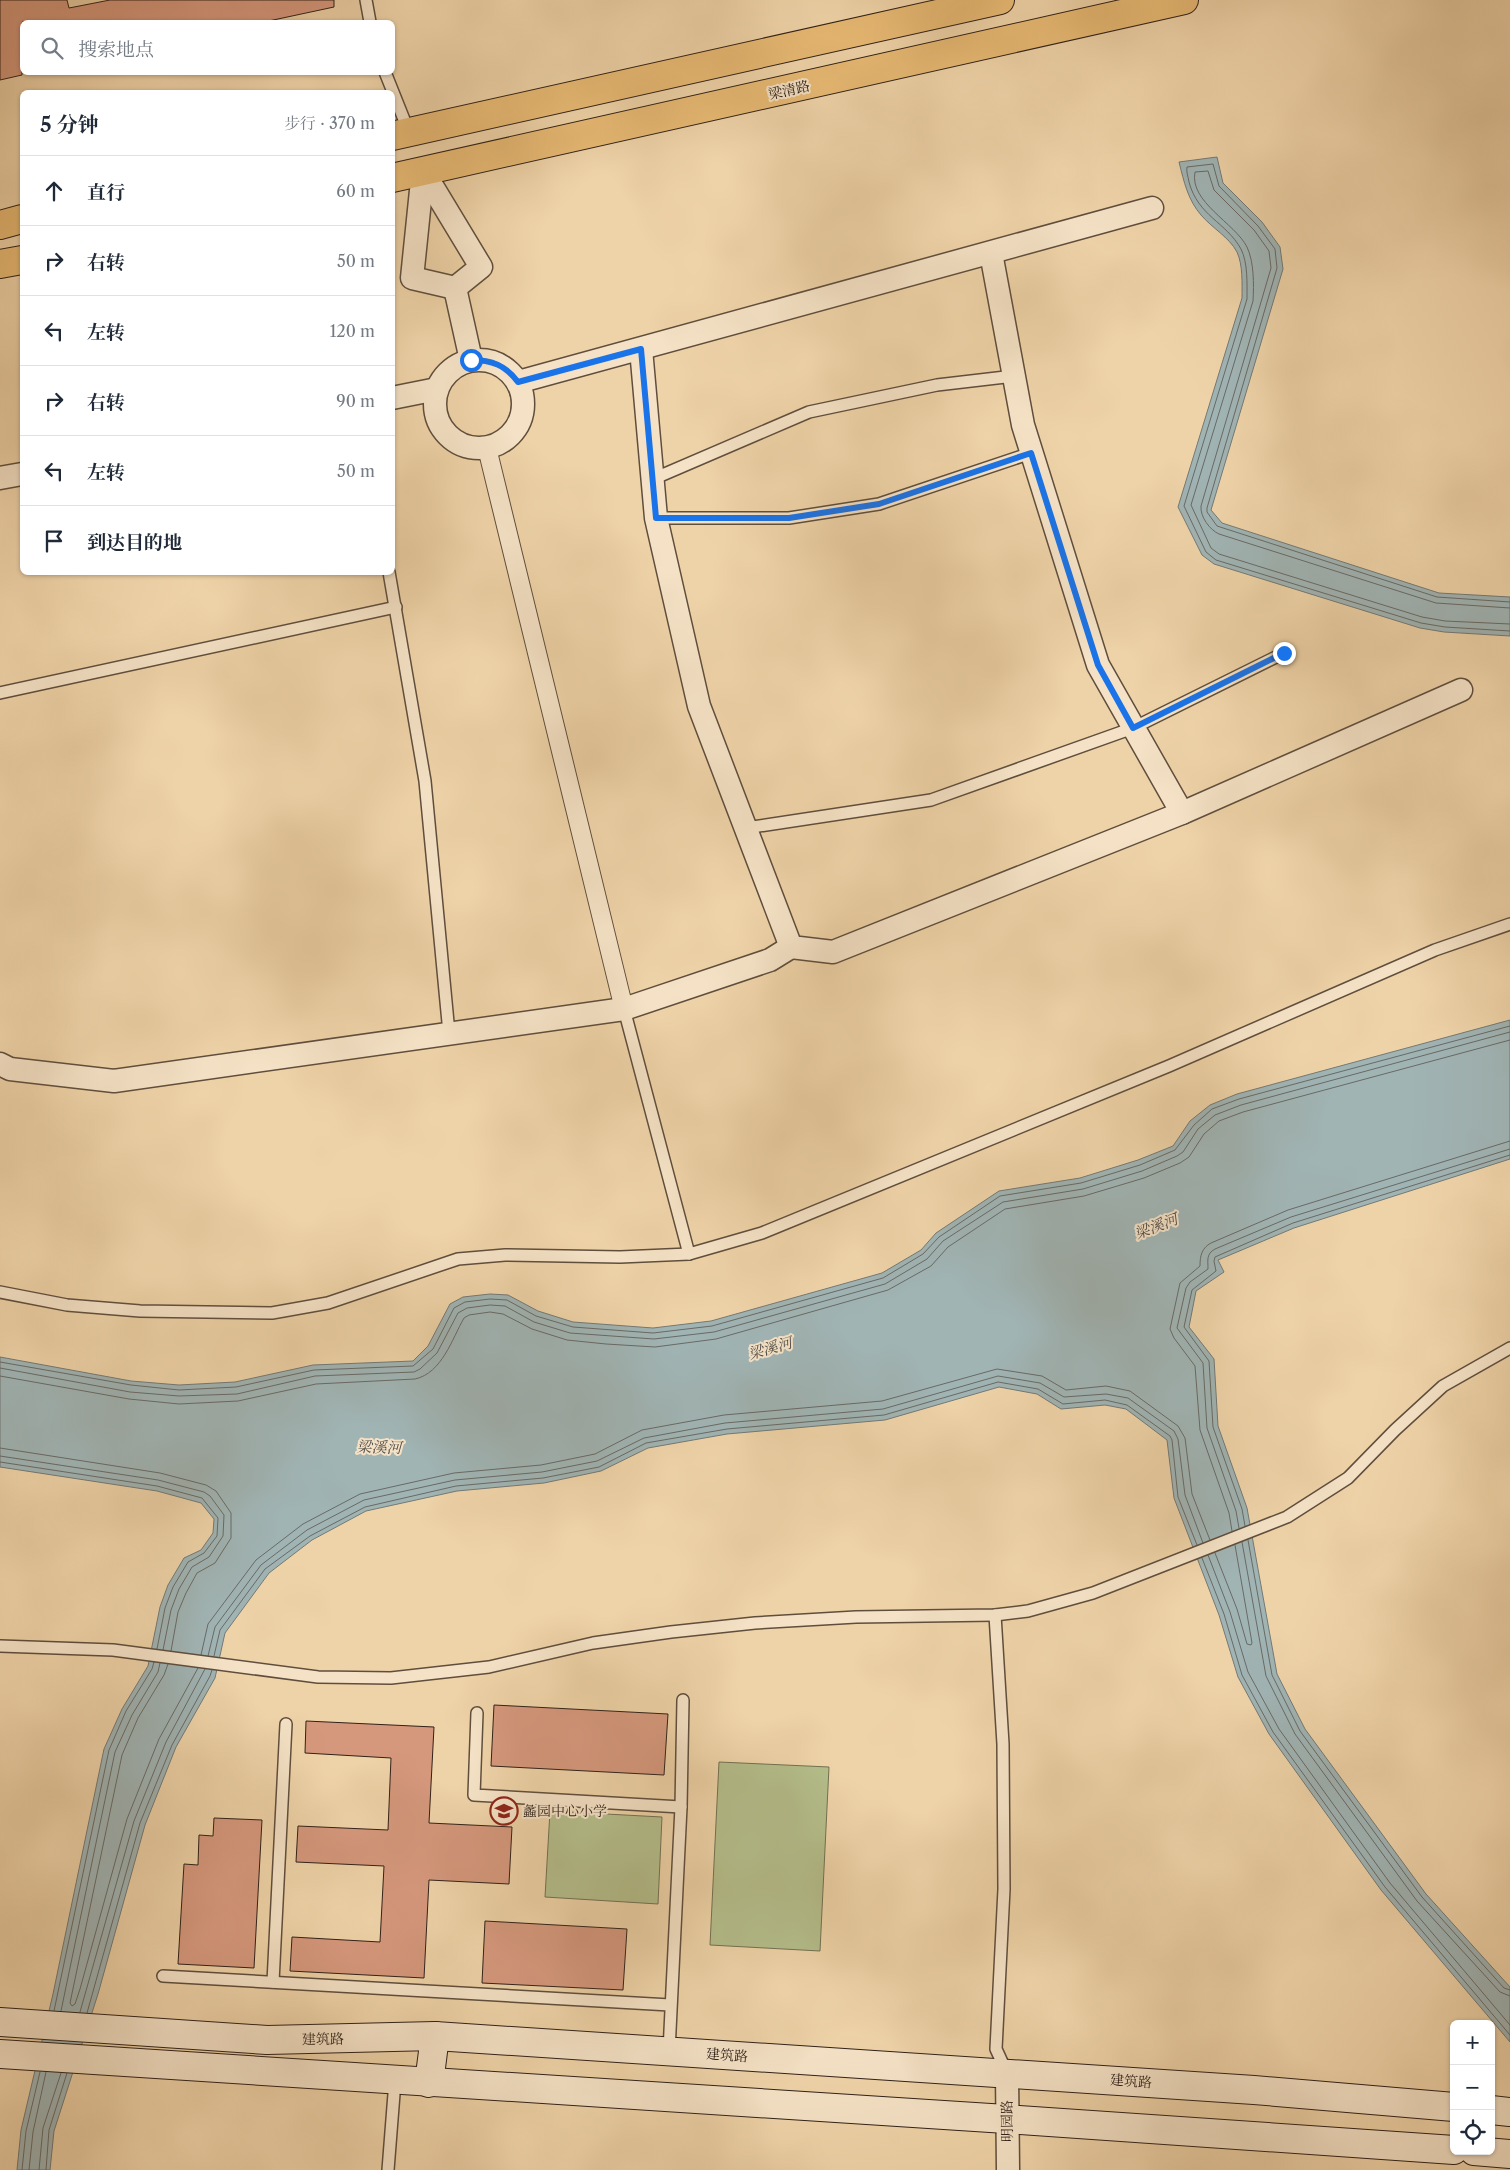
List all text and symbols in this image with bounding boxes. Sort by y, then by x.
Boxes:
search box [20,20,395,75]
icon: search [38,34,66,62]
text: 搜索地点 [78,38,154,61]
street label: 梁清路 [767,77,811,103]
text: 5 分钟 [40,112,99,137]
text: 步行 · 370 m [284,113,375,133]
icon: ahead [40,177,68,205]
text: 直行 [87,181,125,204]
text: 60 m [336,181,375,201]
icon: right [40,247,68,275]
text: 右转 [87,251,125,274]
text: 50 m [337,251,375,271]
icon: left [40,317,68,345]
text: 左转 [87,321,125,344]
text: 120 m [330,321,375,341]
route start [460,349,483,372]
icon: right [40,387,68,415]
text: 右转 [87,391,125,414]
text: 90 m [336,391,375,411]
icon: left [40,457,68,485]
text: 左转 [87,461,125,484]
text: 50 m [337,461,375,481]
icon: arrive [40,527,68,555]
text: 到达目的地 [87,531,182,554]
route end [1273,642,1296,665]
water label: 梁溪河 [1132,1208,1183,1243]
water label: 梁溪河 [746,1332,797,1363]
water label: 梁溪河 [356,1437,405,1457]
school or university icon: 蠡园中心小学 [489,1796,519,1826]
place label: 蠡园中心小学 [523,1802,607,1820]
map controls [1450,2020,1495,2155]
button: + [1450,2020,1495,2065]
street label: 建筑路 [302,2030,344,2048]
street label: 建筑路 [705,2045,749,2065]
button: − [1450,2065,1495,2110]
street label: 建筑路 [1109,2071,1153,2091]
street label: 明园路 [998,2100,1016,2142]
button: locate [1450,2110,1495,2155]

